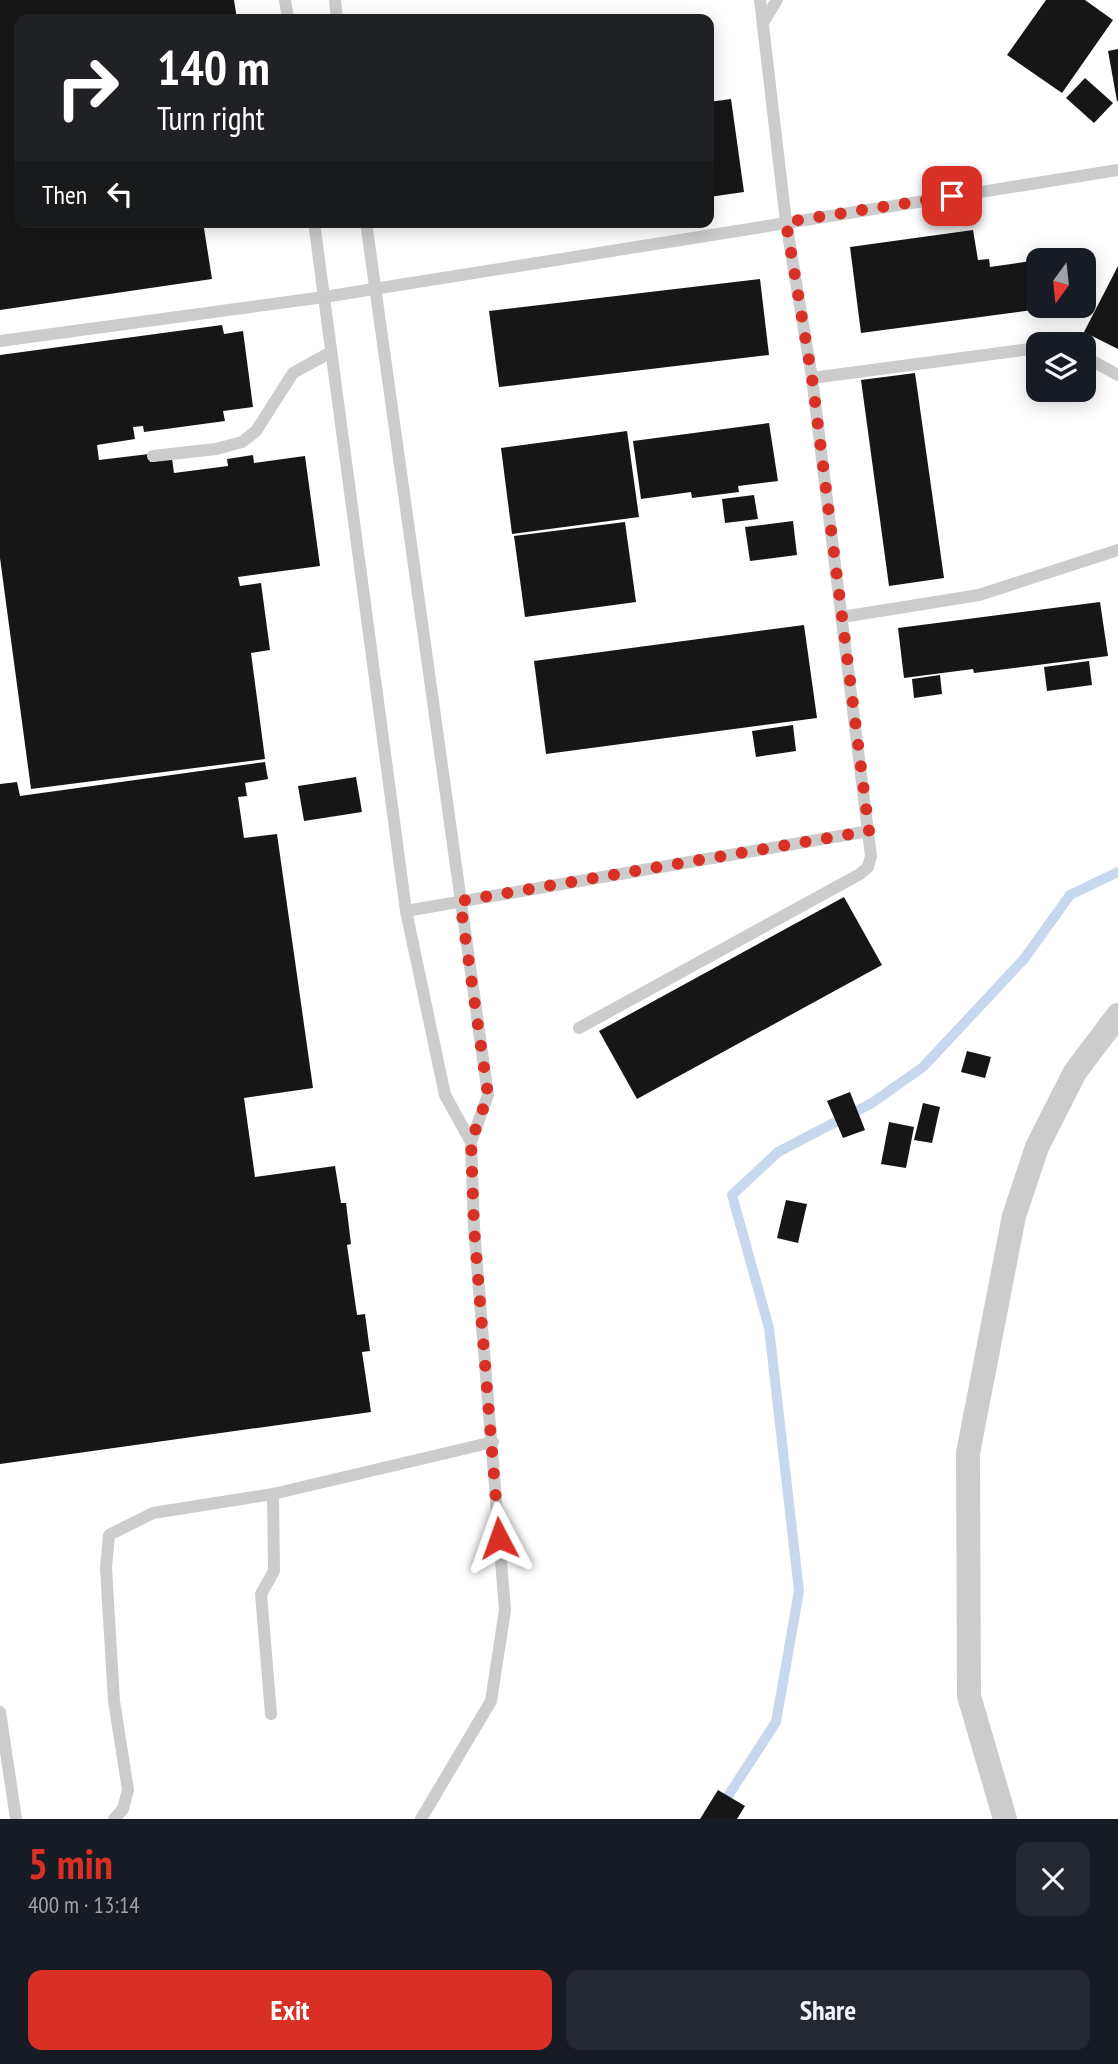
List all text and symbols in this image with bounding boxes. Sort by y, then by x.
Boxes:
text: 140 m [157,35,270,99]
icon: right [42,42,133,133]
text: Turn right [157,97,265,139]
pin [922,166,982,226]
icon: left [101,175,139,213]
icon: arrive [933,177,971,215]
text: Then [42,178,87,211]
north arrow [1026,248,1096,318]
map controls [1026,248,1096,402]
button: layers [1026,332,1096,402]
position arrow [462,1501,536,1575]
text: 5 min [28,1836,113,1891]
button: close [1016,1842,1090,1916]
text: 400 m · 13:14 [28,1890,140,1919]
button: Exit [28,1970,552,2050]
button: Share [566,1970,1090,2050]

